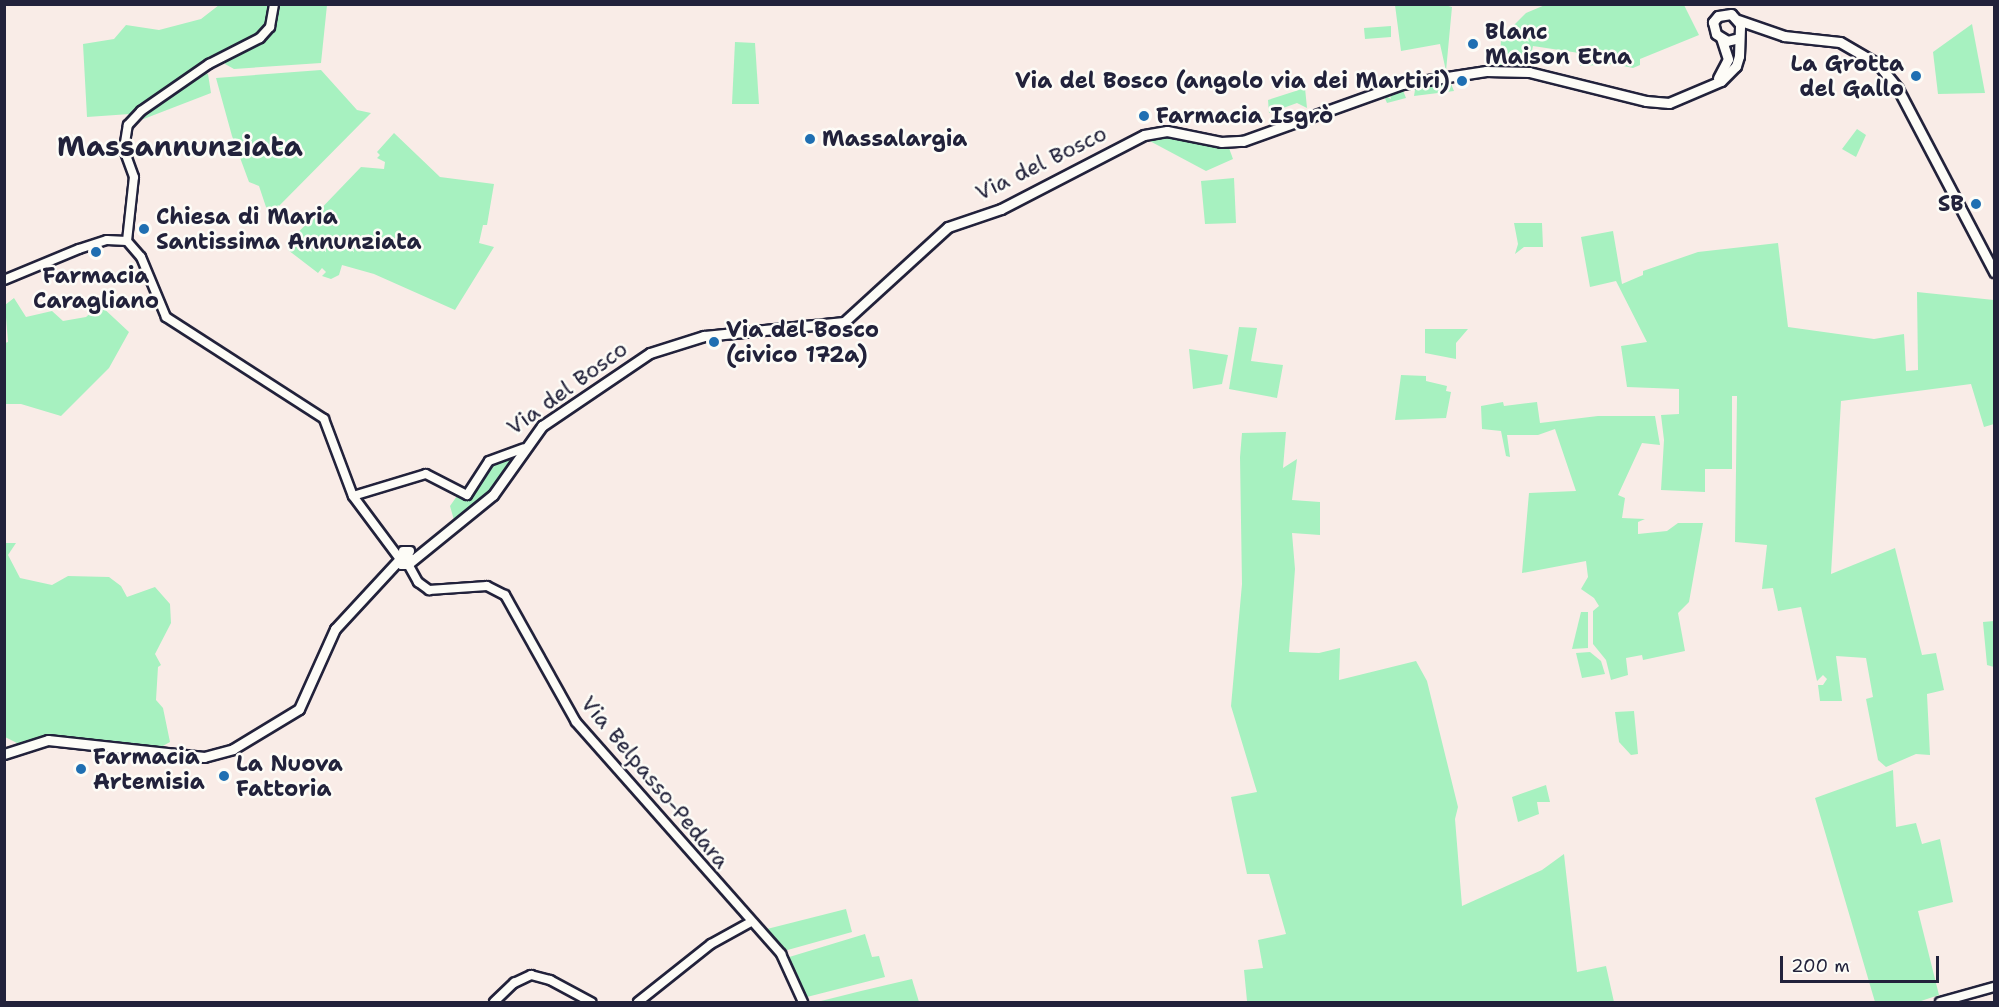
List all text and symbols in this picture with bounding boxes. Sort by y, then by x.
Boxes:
place label: Blanc Maison Etna [1485,18,1632,70]
marker: Blanc Maison Etna [1466,37,1480,51]
place label: La Grotta del Gallo [1790,50,1904,101]
place label: Via del Bosco (angolo via dei Martiri) [1015,68,1450,94]
marker: La Grotta del Gallo [1909,69,1923,83]
marker: Via del Bosco (angolo via dei Martiri) [1455,74,1469,88]
place label: Farmacia Isgrò [1156,103,1333,129]
marker: Farmacia Isgrò [1137,109,1151,123]
street label: Via del Bosco [971,120,1111,206]
place label: Massalargia [822,126,967,152]
district label: Massannunziata [57,129,303,163]
marker: Massalargia [803,132,817,146]
place label: SB [1938,191,1964,217]
marker: SB [1969,197,1983,211]
place label: Chiesa di Maria Santissima Annunziata [156,203,422,254]
marker: Chiesa di Maria Santissima Annunziata [137,222,151,236]
marker: Farmacia Caragliano [89,245,103,259]
place label: Farmacia Caragliano [33,262,159,314]
place label: Via del Bosco (civico 172a) [726,316,879,368]
street label: Via del Bosco [502,335,632,441]
marker: Via del Bosco (civico 172a) [707,335,721,349]
street label: Via Belpasso-Pedara [575,690,735,874]
place label: Farmacia Artemisia [93,743,205,794]
place label: La Nuova Fattoria [236,750,343,802]
marker: Farmacia Artemisia [74,762,88,776]
marker: La Nuova Fattoria [217,769,231,783]
scale bar [1783,944,1942,982]
text: 200 m [1791,954,1850,978]

